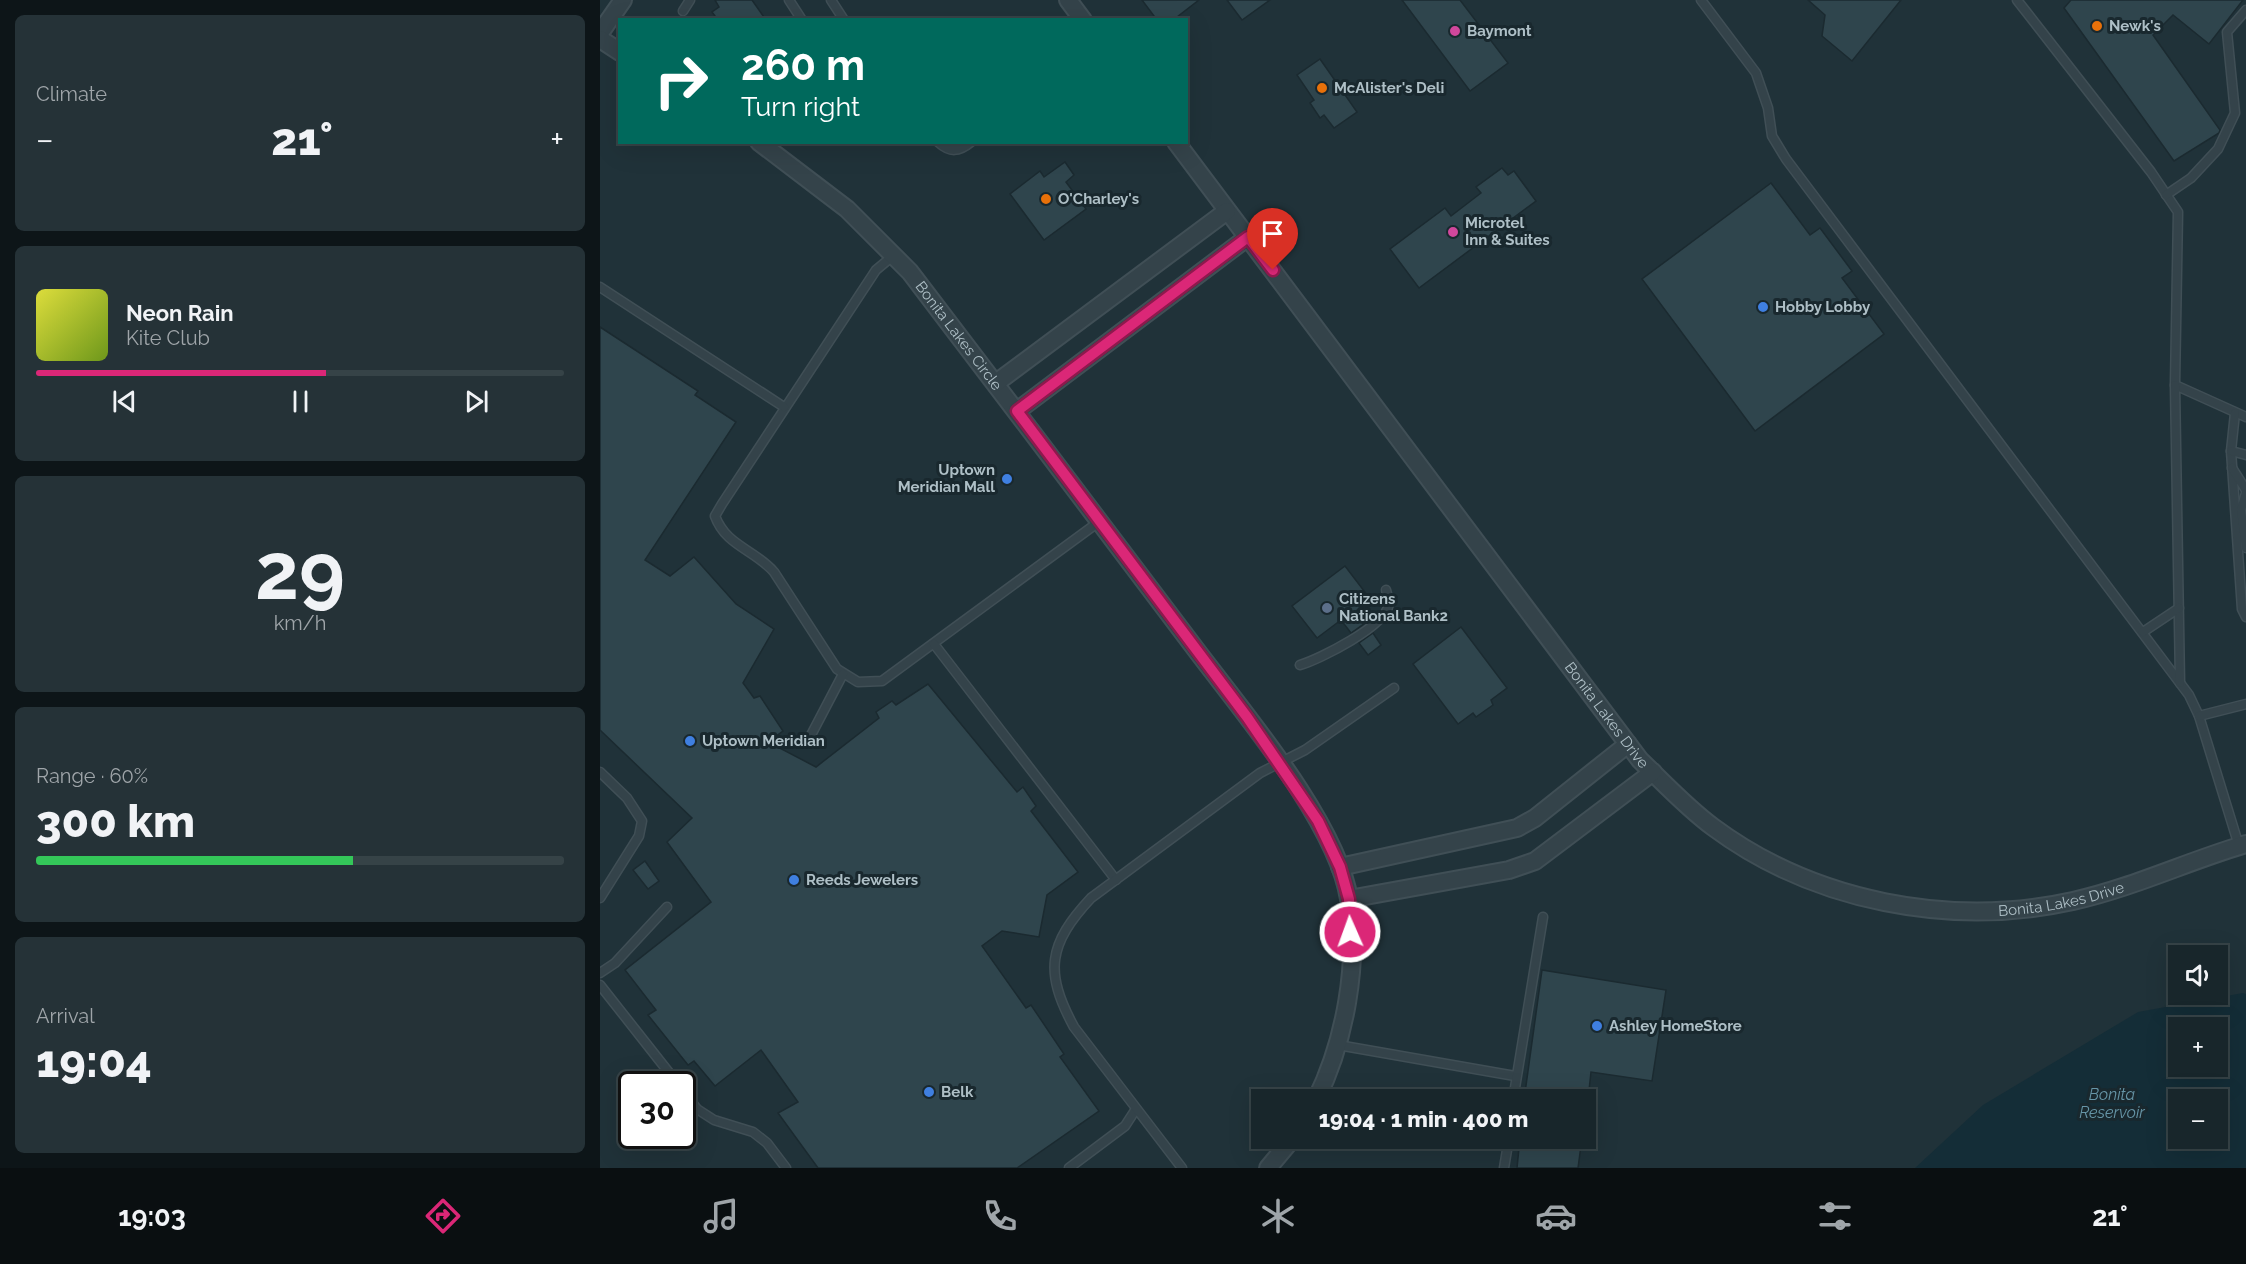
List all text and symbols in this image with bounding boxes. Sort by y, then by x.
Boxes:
place label: Newk's [2109,17,2161,35]
marker: Newk's [2090,19,2104,33]
place label: Baymont [1467,22,1532,40]
marker: Baymont [1448,24,1462,38]
text: 260 m [741,41,865,90]
icon: right [642,42,720,120]
place label: McAlister's Deli [1334,79,1444,97]
marker: McAlister's Deli [1315,81,1329,95]
text: Climate [36,82,107,106]
text: Turn right [741,91,860,122]
text: 21° [271,113,333,166]
text: − [36,120,54,159]
text: + [550,120,564,159]
place label: O'Charley's [1058,190,1139,208]
marker: O'Charley's [1039,192,1053,206]
pin [1247,208,1298,270]
place label: Microtel Inn & Suites [1465,214,1550,249]
icon: arrive [1256,217,1289,250]
marker: Microtel Inn & Suites [1446,225,1460,239]
street label: Bonita Lakes Circle [911,278,1006,394]
place label: Hobby Lobby [1775,298,1871,316]
text: Neon Rain [126,300,234,326]
marker: Hobby Lobby [1756,300,1770,314]
text: Kite Club [126,326,210,350]
icon: previous [108,385,141,418]
icon: pause [284,385,317,418]
icon: next [460,385,493,418]
place label: Uptown Meridian Mall [898,461,995,496]
marker: Uptown Meridian Mall [1000,472,1014,486]
text: 29 [255,526,345,617]
place label: Citizens National Bank2 [1339,590,1448,625]
marker: Citizens National Bank2 [1320,601,1334,615]
text: km/h [274,611,326,635]
street label: Bonita Lakes Drive [1561,659,1652,772]
place label: Uptown Meridian [702,732,825,750]
marker: Uptown Meridian [683,734,697,748]
text: Range · 60% [36,764,148,788]
text: 300 km [36,795,195,848]
place label: Reeds Jewelers [806,871,918,889]
marker: Reeds Jewelers [787,873,801,887]
street label: Bonita Lakes Drive [1998,878,2127,920]
position arrow [1318,900,1382,964]
map controls [2168,945,2228,1149]
button: sound [2168,945,2228,1005]
text: Arrival [36,1004,95,1028]
place label: Ashley HomeStore [1609,1017,1742,1035]
button: + [2168,1017,2228,1077]
marker: Ashley HomeStore [1590,1019,1604,1033]
text: 19:04 [36,1035,152,1088]
speed limit sign: 30 [618,1071,696,1149]
place label: Belk [941,1083,974,1101]
marker: Belk [922,1085,936,1099]
water label: Bonita Reservoir [2079,1085,2145,1122]
button: − [2168,1089,2228,1149]
text: 19:04 · 1 min · 400 m [1319,1106,1528,1132]
icon: directions [422,1195,464,1237]
icon: music [700,1195,742,1237]
icon: phone [979,1195,1021,1237]
icon: climate [1257,1195,1299,1237]
icon: car [1535,1195,1577,1237]
icon: filters [1814,1195,1856,1237]
text: 19:03 [118,1201,186,1232]
text: 21° [2092,1201,2128,1232]

